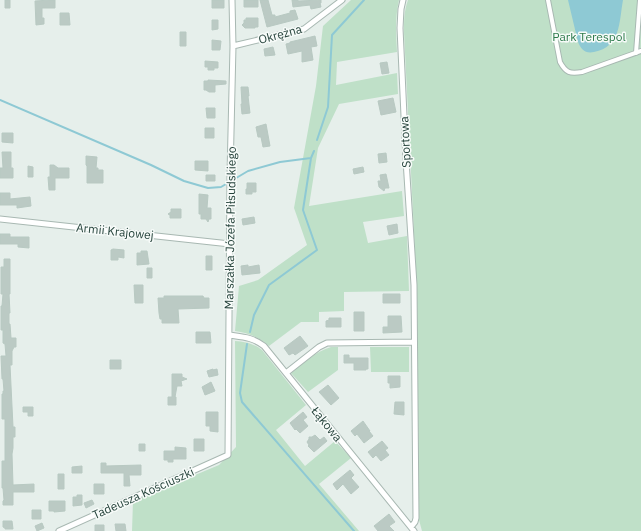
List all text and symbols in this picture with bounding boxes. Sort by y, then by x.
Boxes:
street label: Okrężna [257,21,304,47]
park label: Park Terespol [552,29,626,44]
street label: Sportowa [396,115,414,168]
street label: Marszałka Józefa Piłsudskiego [221,146,239,310]
street label: Armii Krajowej [75,219,155,243]
street label: Łąkowa [308,403,346,445]
street label: Tadeusza Kościuszki [90,464,196,522]

